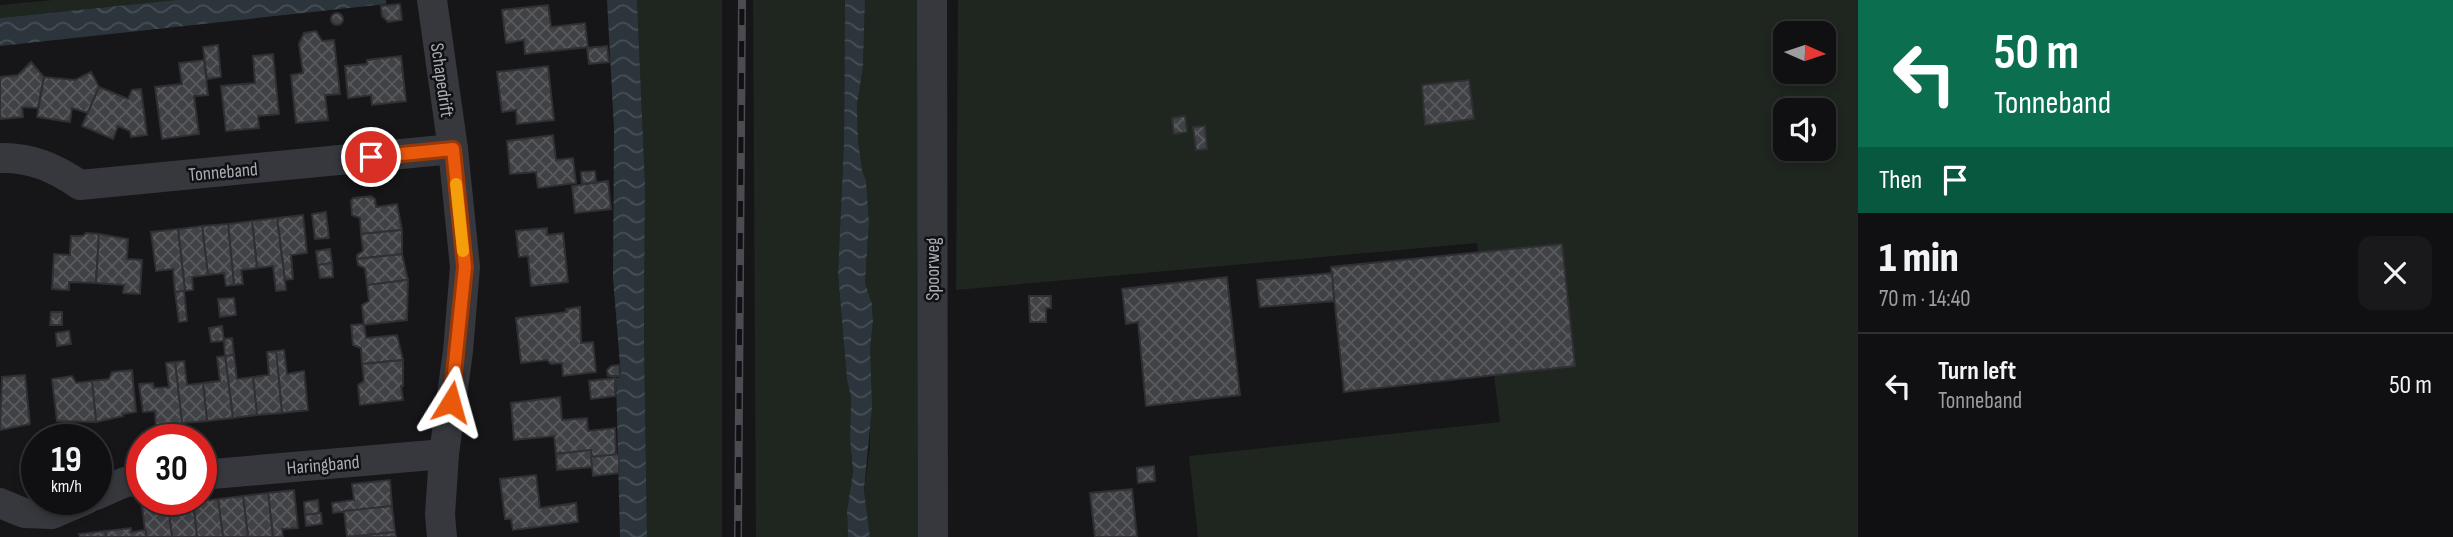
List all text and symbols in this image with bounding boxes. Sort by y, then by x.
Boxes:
north arrow [1773,21,1836,84]
map controls [1773,21,1836,161]
text: 50 m [1994,24,2079,83]
icon: left [1879,28,1970,119]
street label: Schapedrift [425,42,458,119]
text: Tonneband [1994,84,2111,123]
button: sound [1773,98,1836,161]
pin [341,127,401,187]
icon: arrive [352,138,390,176]
street label: Tonneband [188,158,259,187]
icon: arrive [1936,161,1974,199]
text: Then [1879,165,1922,196]
text: 1 min [1879,233,1959,284]
button: close [2358,236,2432,310]
street label: Spoorweg [922,237,945,301]
text: 70 m · 14:40 [1879,285,1971,313]
text: Turn left [1938,356,2016,387]
position arrow [414,365,488,439]
icon: left [1879,367,1917,405]
text: 50 m [2389,370,2432,401]
text: Tonneband [1938,387,2022,415]
speed limit sign: 30 [126,424,217,515]
text: 19 [51,439,82,482]
street label: Haringband [286,451,360,480]
text: km/h [51,476,82,497]

